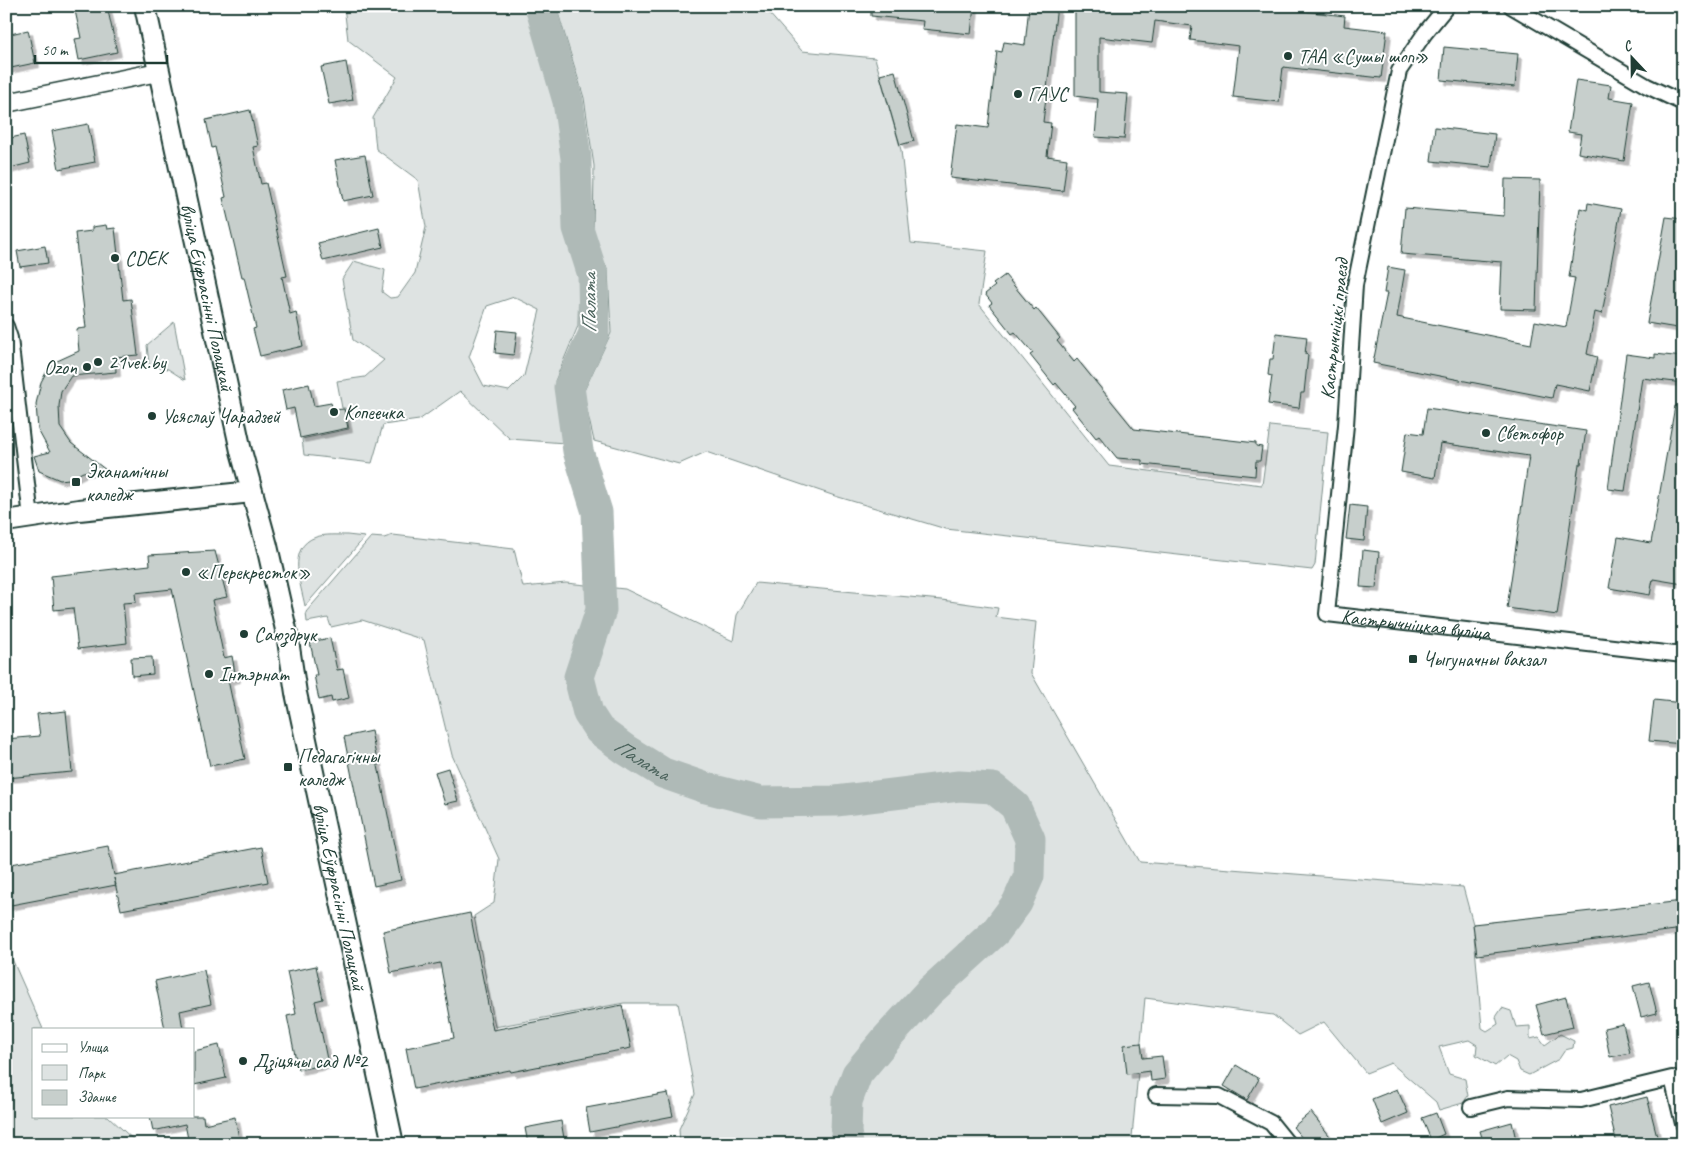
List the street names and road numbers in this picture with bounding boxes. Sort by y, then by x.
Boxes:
street label: вуліца Еўфрасінні Полацкай [175,201,240,395]
street label: Кастрычніцкі праезд [1315,256,1355,401]
street label: Кастрычніцкая вуліца [1340,604,1493,646]
street label: вуліца Еўфрасінні Полацкай [307,801,372,994]

